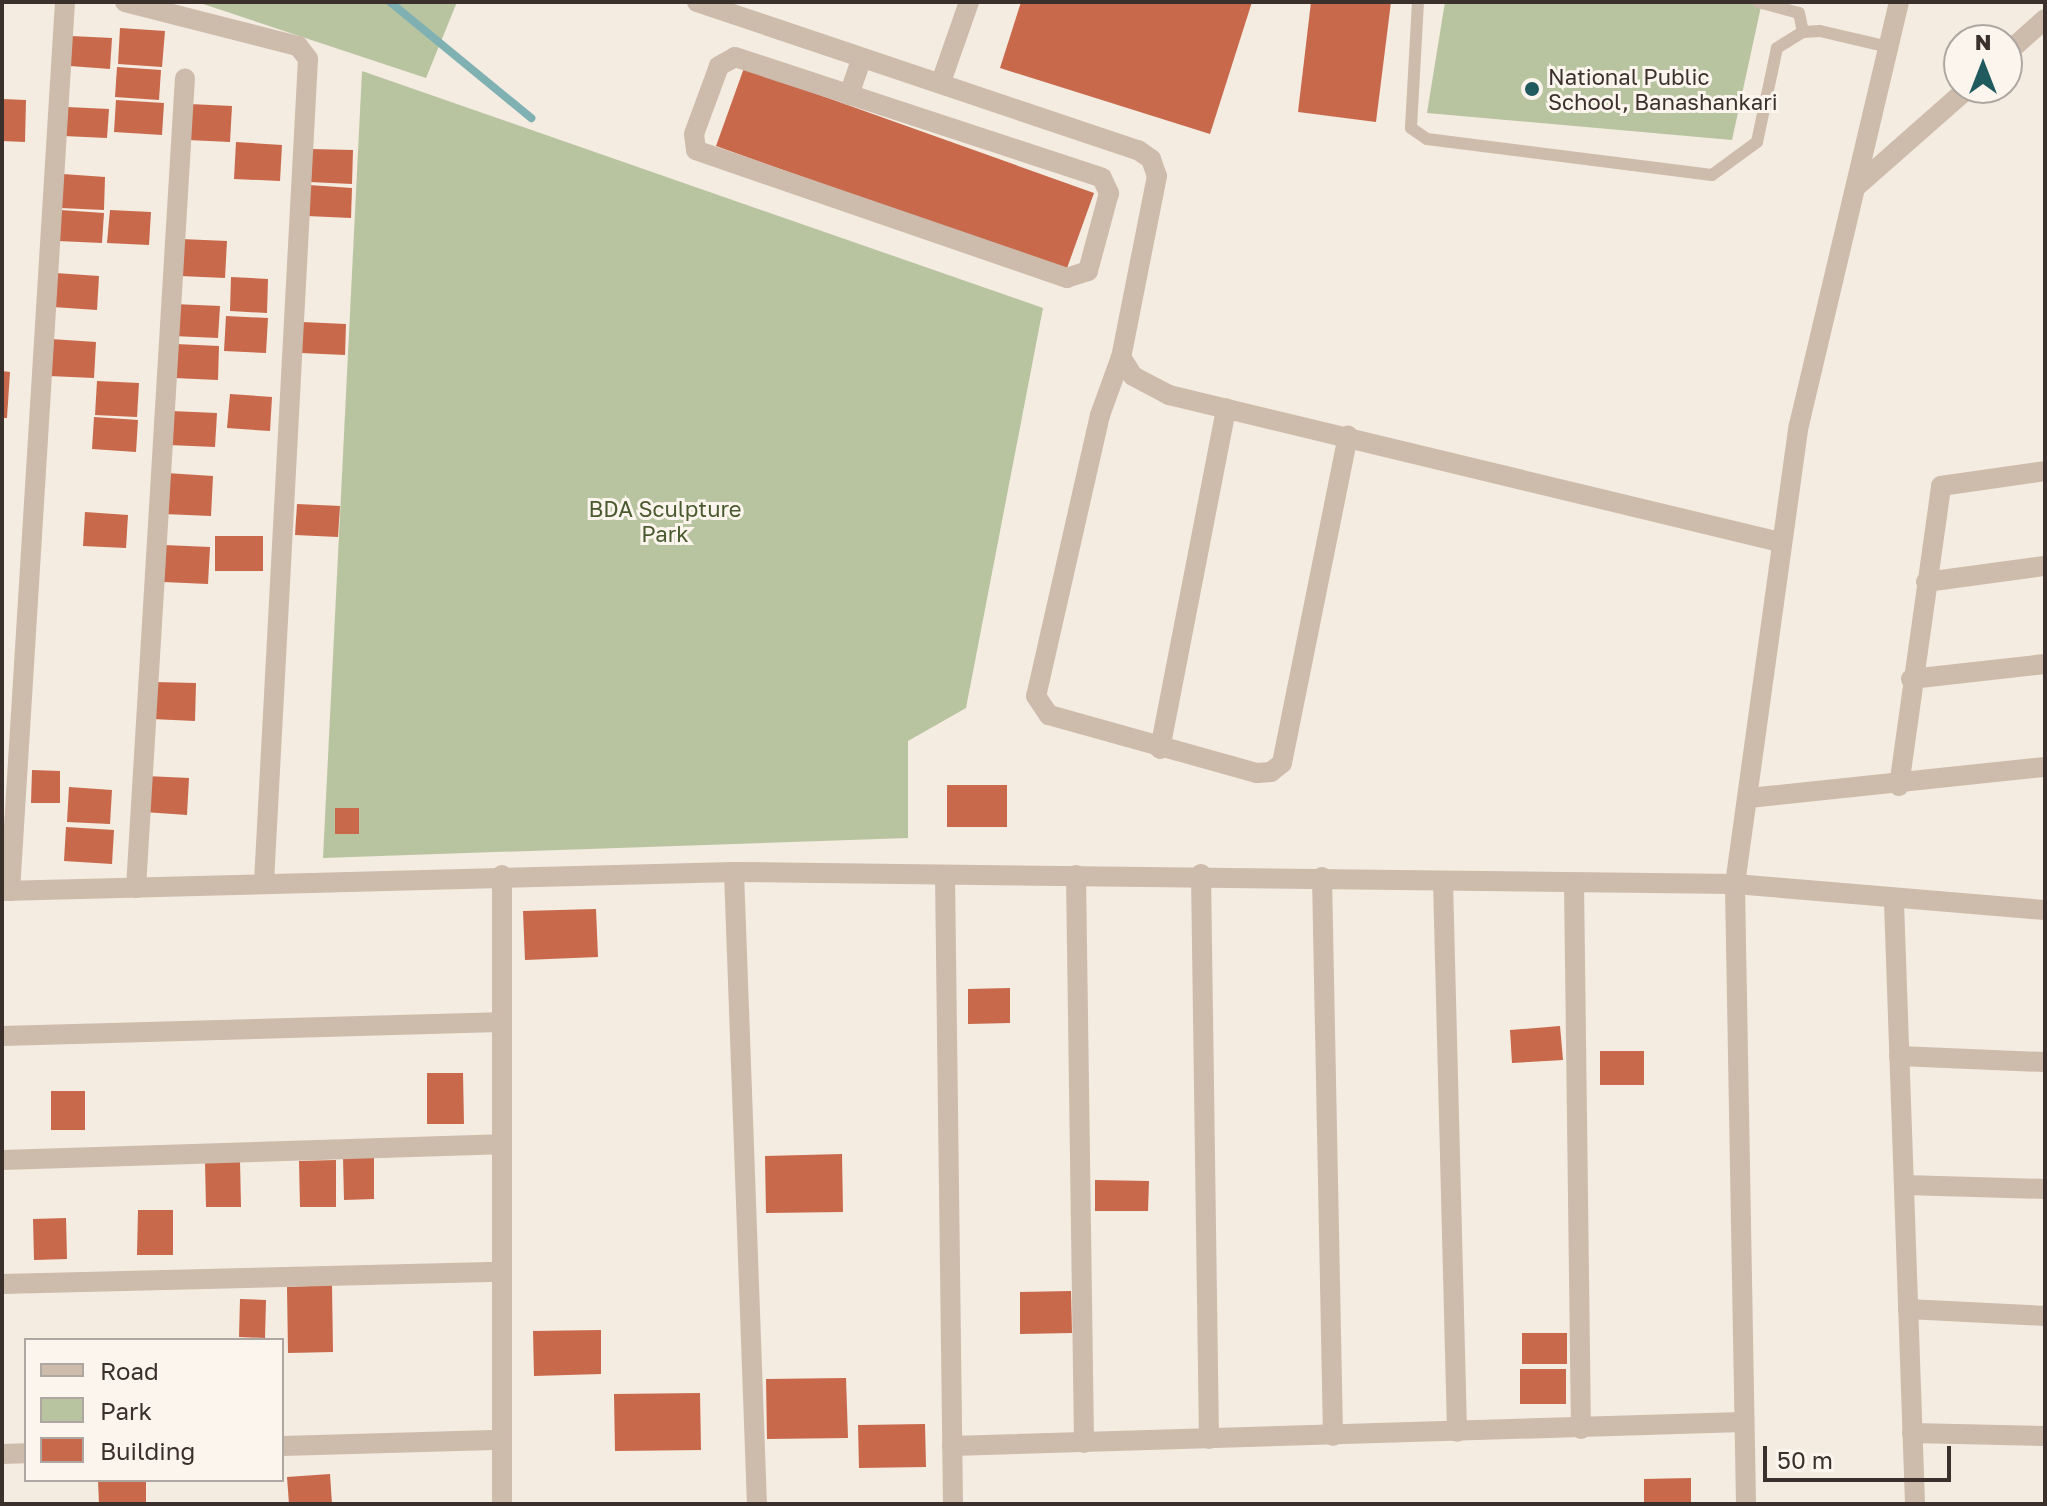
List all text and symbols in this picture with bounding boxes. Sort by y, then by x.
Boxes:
north arrow [1943,24,2023,104]
text: N [1975,28,1991,55]
place label: National Public School, Banashankari [1548,63,1778,114]
marker: National Public School, Banashankari [1523,80,1541,98]
park label: BDA Sculpture Park [588,495,742,546]
legend [24,1338,284,1482]
text: Road [100,1356,159,1385]
text: Park [100,1396,152,1425]
scale bar [1767,1430,1955,1480]
text: Building [100,1436,195,1465]
text: 50 m [1777,1445,1833,1474]

